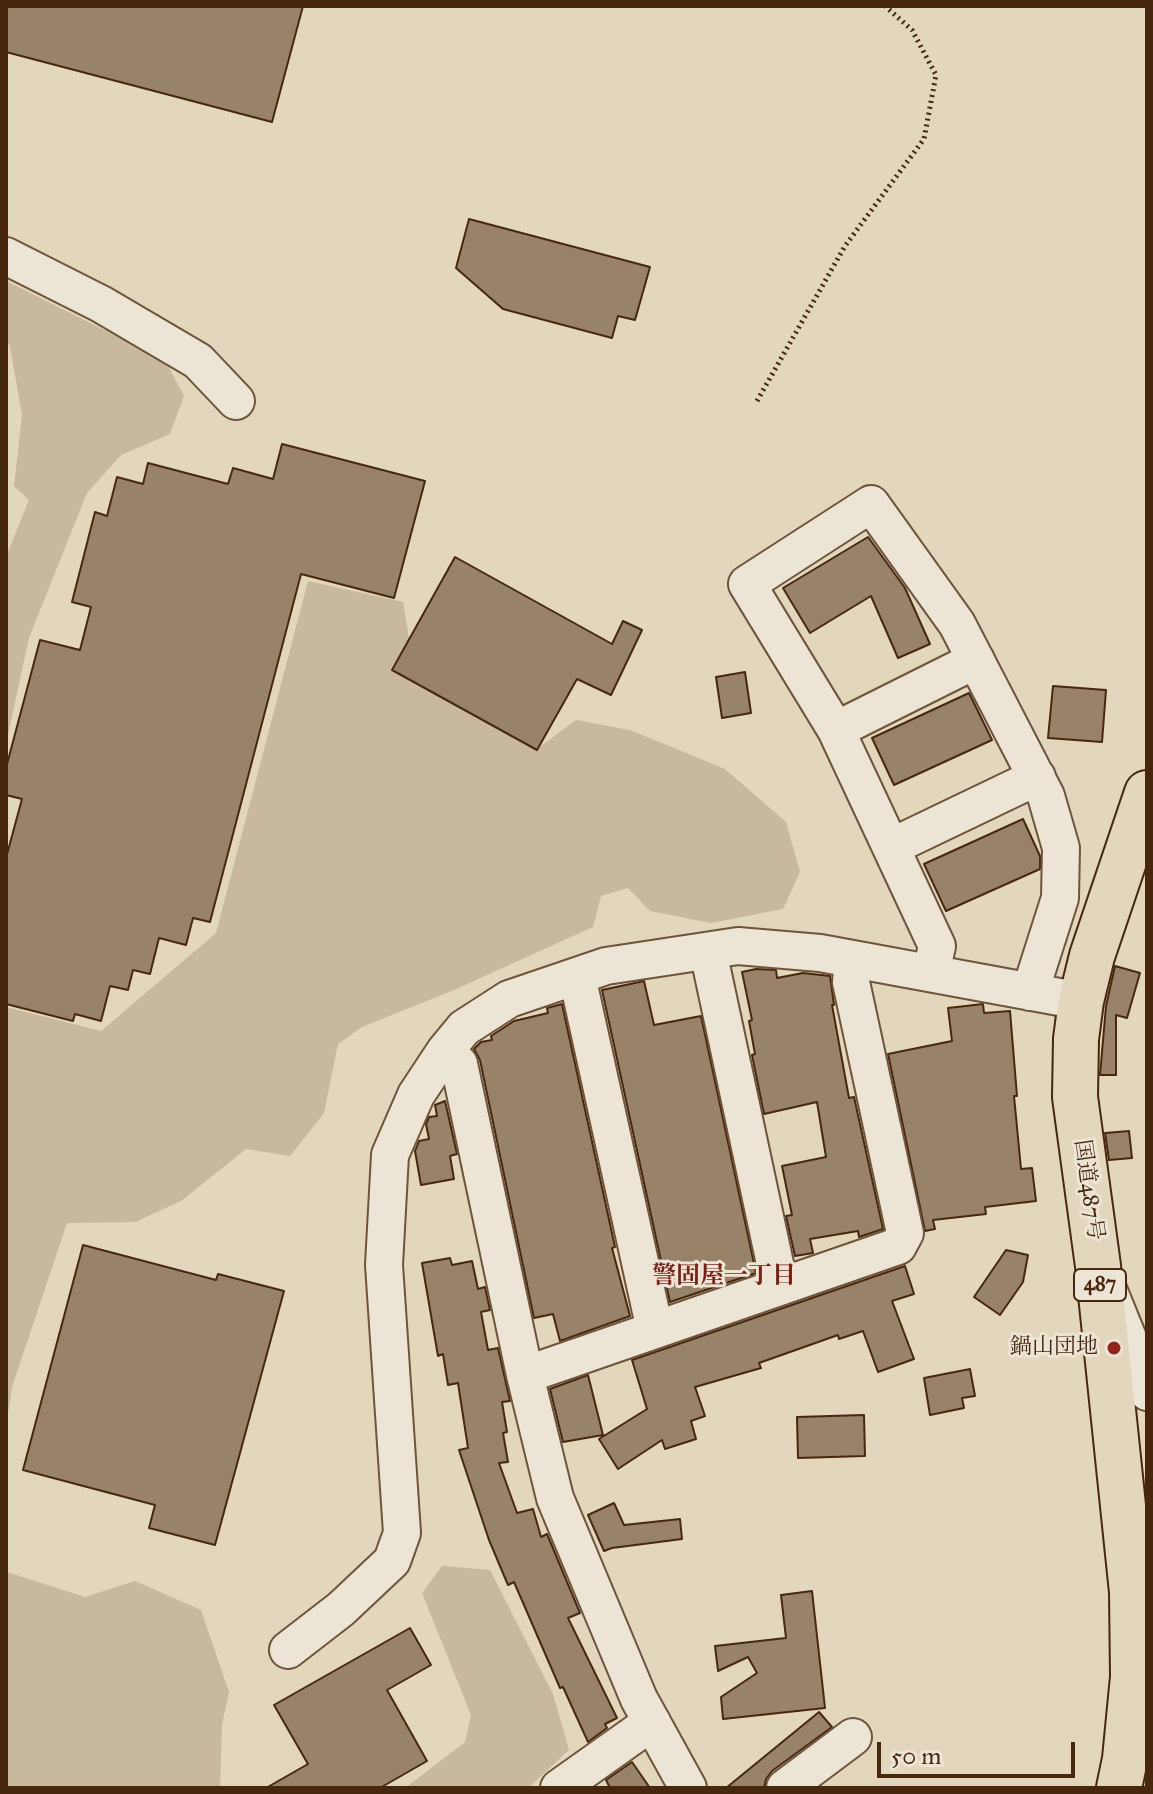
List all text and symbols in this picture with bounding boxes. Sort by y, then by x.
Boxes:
street label: 国道487号 [1068,1138,1108,1242]
district label: 警固屋一丁目 [652,1263,796,1291]
road number: 487 [1074,1269,1126,1301]
place label: 鍋山団地 [1010,1335,1098,1361]
marker: 鍋山団地 [1105,1339,1123,1357]
scale bar [881,1726,1079,1776]
text: 50 m [891,1741,941,1771]

